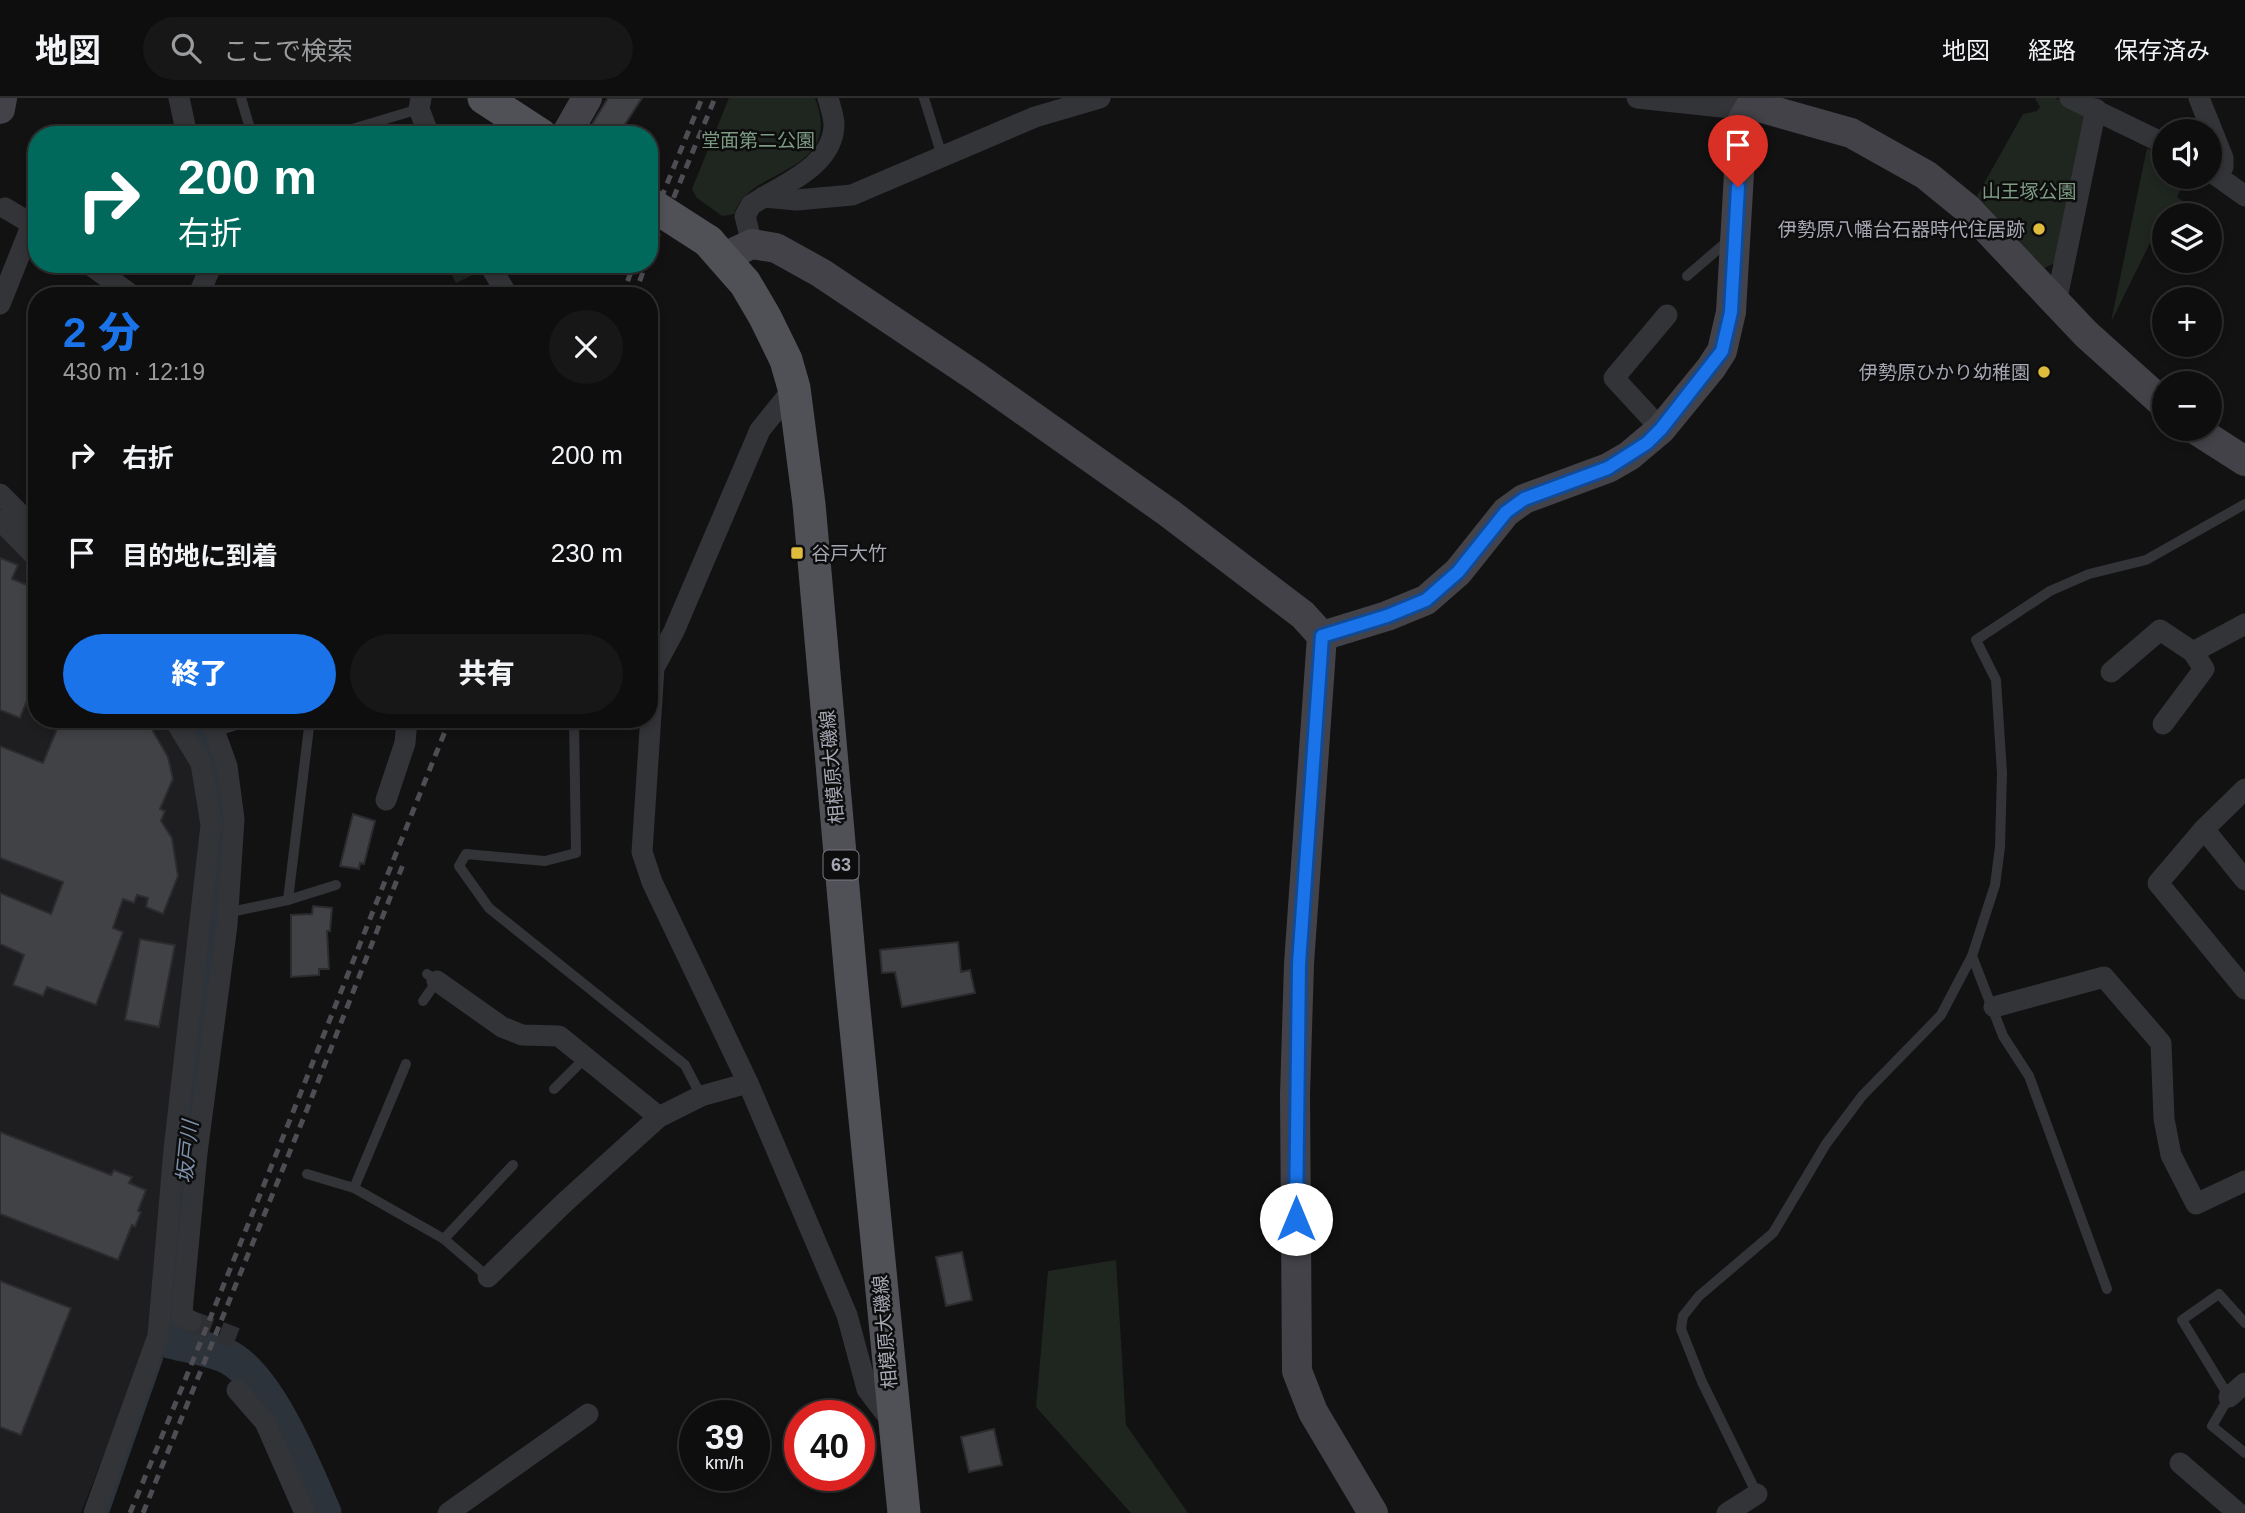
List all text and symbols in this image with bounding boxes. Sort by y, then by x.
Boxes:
search box [143,17,633,80]
icon: search [167,29,205,67]
text: 地図 [35,32,101,69]
text: ここで検索 [223,36,353,66]
text: 地図 [1942,37,1990,64]
text: 経路 [2028,37,2076,64]
text: 保存済み [2114,37,2210,64]
pin [1708,115,1768,187]
map controls [2152,119,2222,441]
button: sound [2152,119,2222,189]
icon: arrive [1719,126,1757,164]
park label: 堂面第二公園 [701,130,815,151]
text: 200 m [178,150,317,204]
icon: right [63,154,154,245]
park label: 山王塚公園 [1981,181,2077,202]
button: layers [2152,203,2222,273]
text: 右折 [178,215,242,251]
place label: 伊勢原八幡台石器時代住居跡 [1778,219,2025,240]
marker: 伊勢原八幡台石器時代住居跡 [2031,221,2047,237]
button: + [2152,287,2222,357]
text: 2 分 [63,309,140,356]
button: close [549,310,623,384]
text: 430 m · 12:19 [63,359,205,385]
place label: 伊勢原ひかり幼稚園 [1859,362,2030,383]
marker: 伊勢原ひかり幼稚園 [2036,364,2052,380]
button: − [2152,371,2222,441]
icon: right [63,436,101,474]
text: 200 m [551,440,623,470]
text: 右折 [122,443,174,473]
icon: arrive [63,534,101,572]
text: 230 m [551,538,623,568]
text: 目的地に到着 [122,541,278,571]
place label: 谷戸大竹 [811,543,887,564]
marker: 谷戸大竹 [789,545,805,561]
button: 終了 [63,634,336,714]
button: 共有 [350,634,623,714]
street label: 相模原大磯線 [817,709,847,825]
road number: 63 [824,850,858,880]
water label: 坂戸川 [172,1117,202,1185]
position arrow [1259,1182,1333,1256]
street label: 相模原大磯線 [870,1274,900,1390]
speed limit sign: 40 [784,1400,875,1491]
text: 39 [705,1417,744,1456]
text: km/h [705,1453,744,1473]

